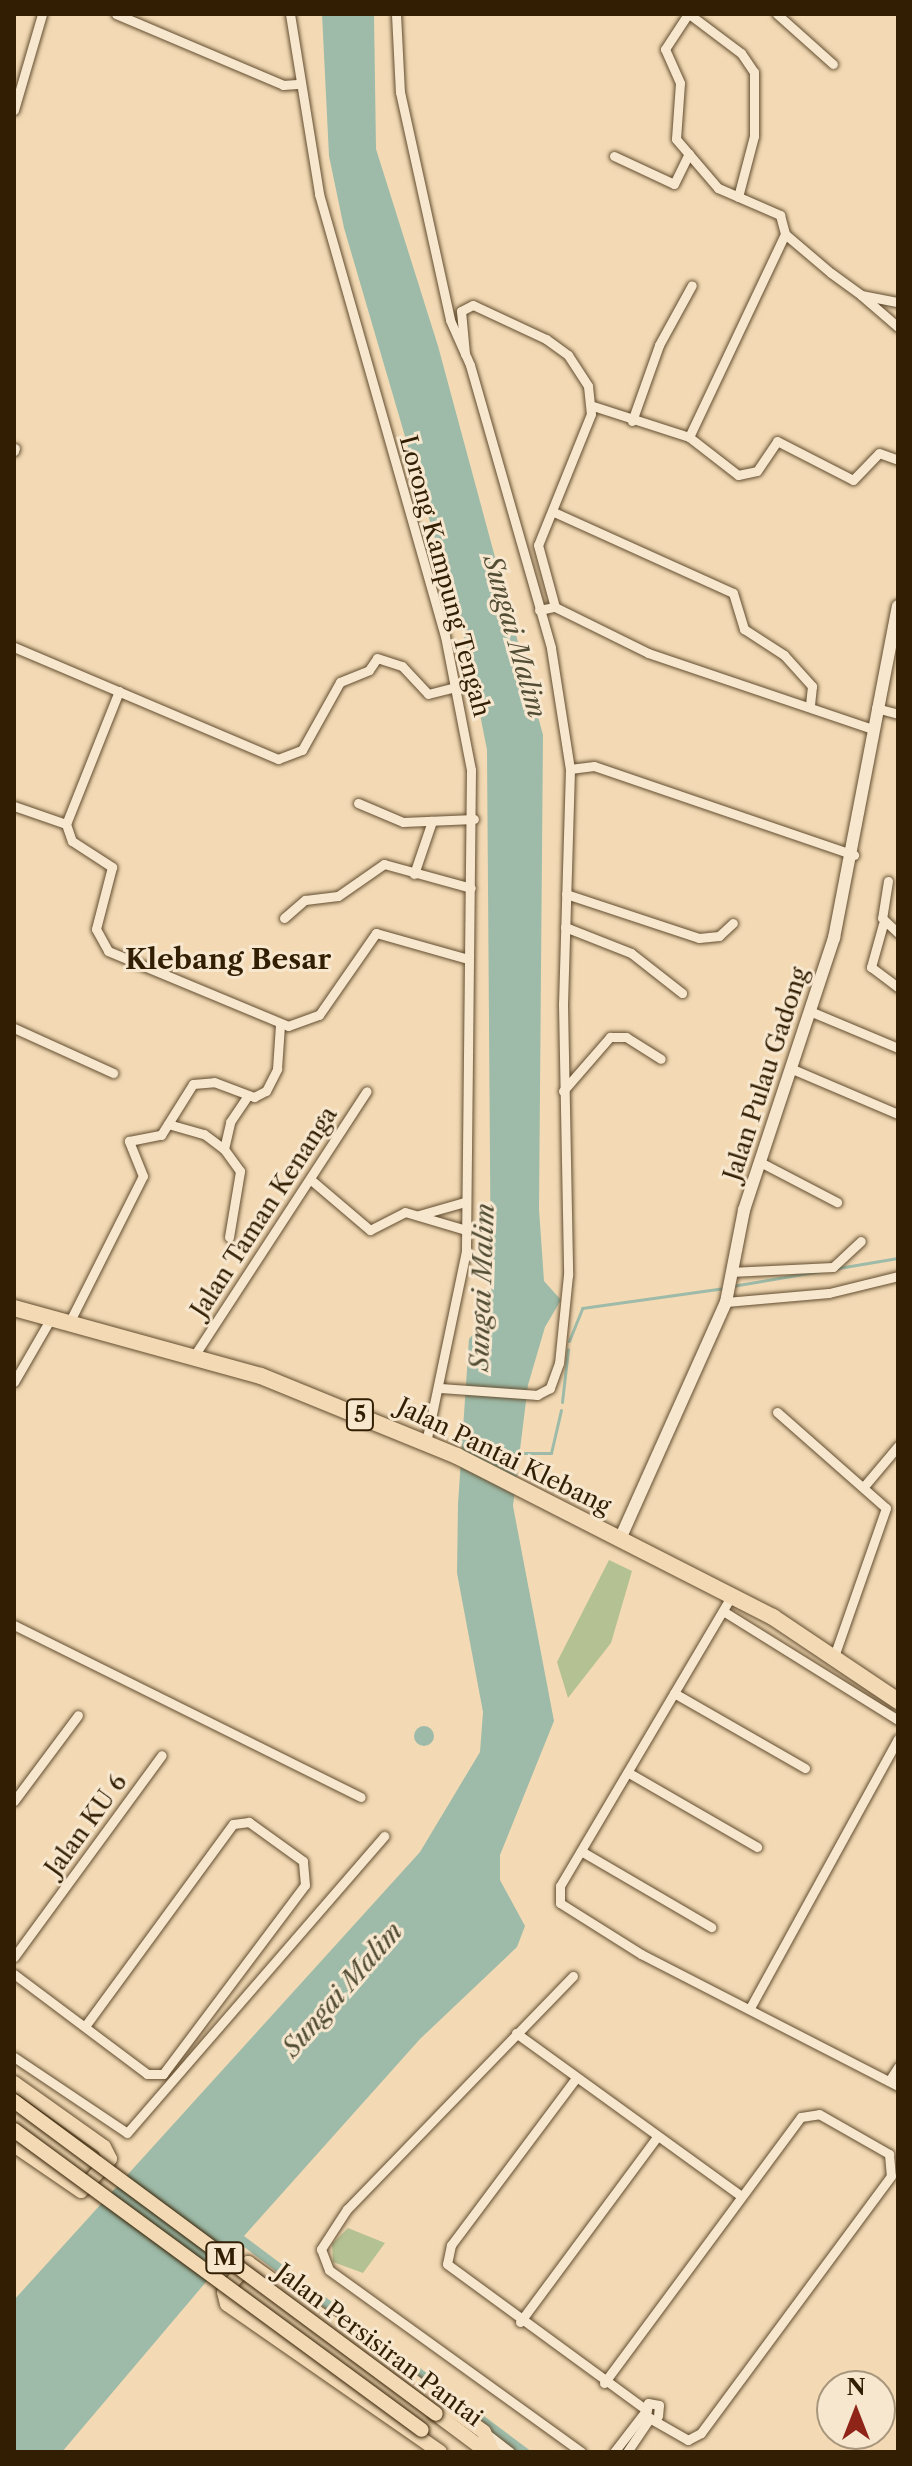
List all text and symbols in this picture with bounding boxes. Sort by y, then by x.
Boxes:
street label: Lorong Kampung Tengah [393,432,497,720]
water label: Sungai Malim [476,552,552,722]
district label: Klebang Besar [125,942,331,976]
street label: Jalan Pulau Gadong [718,964,814,1184]
street label: Jalan Taman Kenanga [185,1101,343,1323]
water label: Sungai Malim [464,1203,502,1371]
street label: Jalan Pantai Klebang [392,1392,616,1520]
road number: 5 [344,1397,376,1433]
street label: Jalan KU 6 [39,1768,133,1882]
water label: Sungai Malim [276,1916,410,2064]
road number: M [205,2240,245,2276]
street label: Jalan Persisiran Pantai [270,2258,488,2432]
north arrow [816,2370,896,2450]
text: N [846,2374,866,2401]

